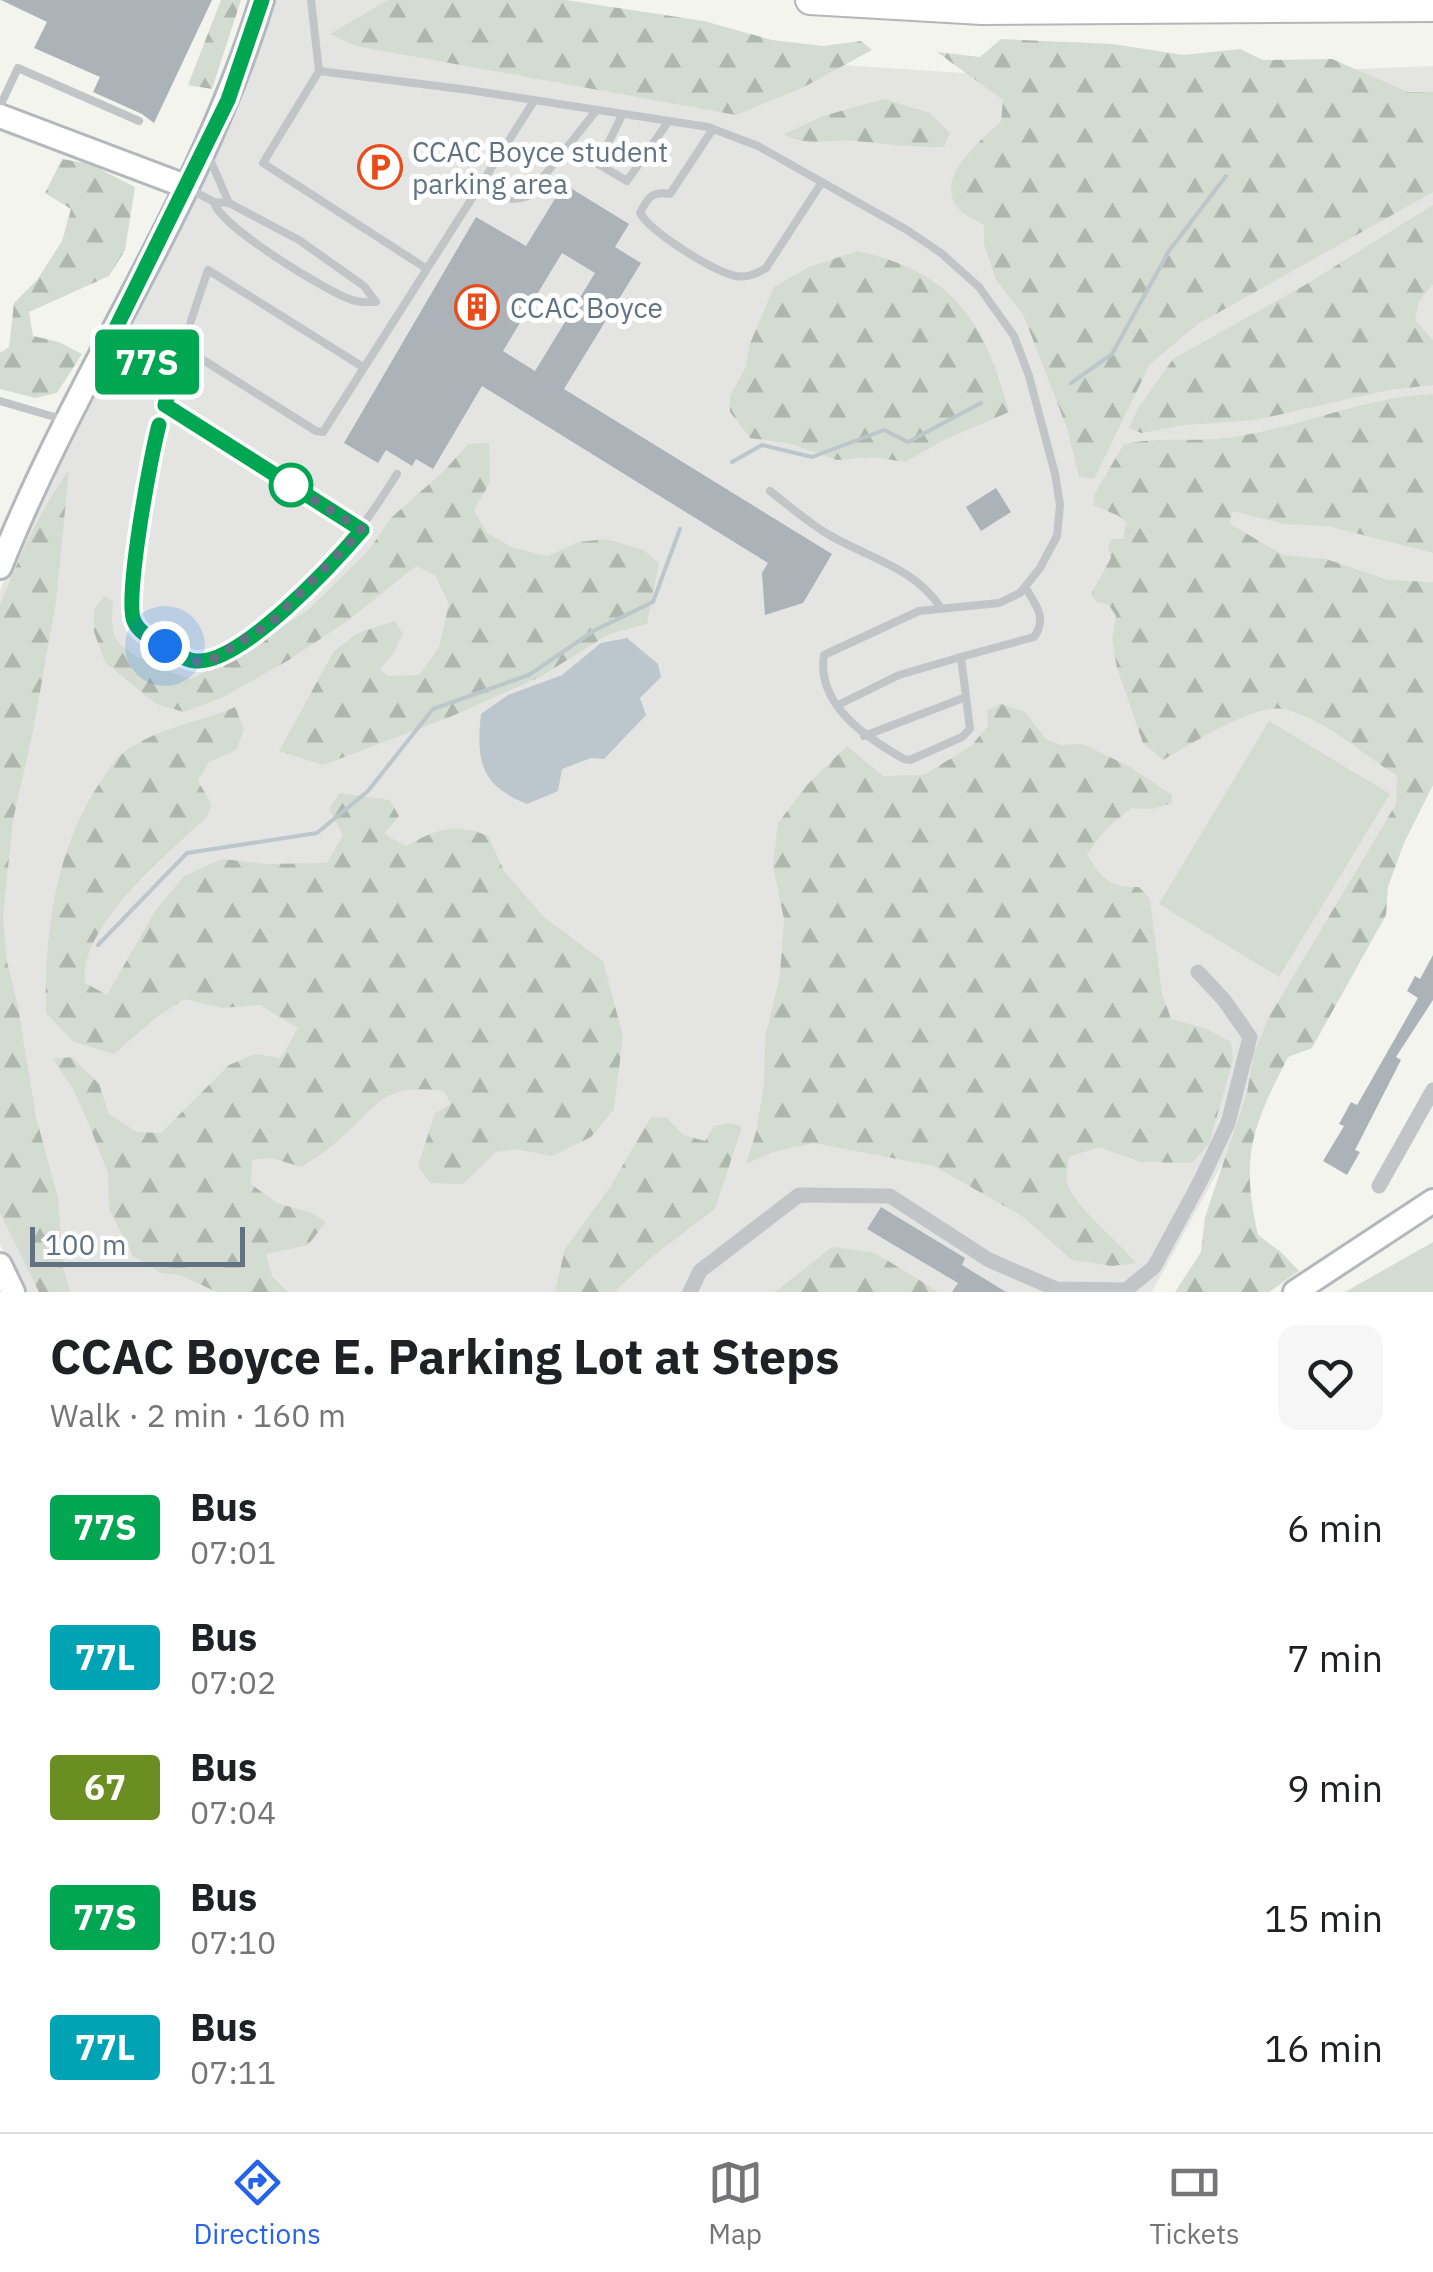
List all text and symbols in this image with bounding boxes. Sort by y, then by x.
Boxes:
place label: CCAC Boyce student parking area [412,133,668,202]
parking icon: CCAC Boyce student parking area [357,144,403,190]
building icon: CCAC Boyce [454,284,500,330]
place label: CCAC Boyce [510,289,663,326]
line badge: 77S [90,330,204,394]
text: 77S [115,339,179,385]
unlabelled marker [270,464,312,506]
your location [140,621,190,671]
scale bar [30,1222,245,1266]
text: 100 m [45,1226,126,1263]
text: CCAC Boyce E. Parking Lot at Steps [50,1325,839,1387]
button: heart [1278,1325,1383,1430]
text: Walk · 2 min · 160 m [50,1394,346,1436]
text: Bus [190,1482,257,1531]
text: 6 min [1287,1503,1383,1552]
text: 77S [73,1504,137,1550]
text: 07:01 [190,1531,276,1573]
text: Bus [190,1612,257,1661]
text: 7 min [1287,1633,1383,1682]
text: 77L [75,1634,135,1680]
text: 07:02 [190,1661,276,1703]
text: Bus [190,1742,257,1791]
text: 9 min [1287,1763,1383,1812]
text: 67 [84,1764,126,1810]
text: 07:04 [190,1791,276,1833]
text: Bus [190,1872,257,1921]
text: 15 min [1264,1893,1383,1942]
text: 77S [73,1894,137,1940]
text: 07:10 [190,1921,276,1963]
text: Bus [190,2002,257,2051]
text: 16 min [1264,2023,1383,2072]
text: 77L [75,2024,135,2070]
text: 07:11 [190,2051,276,2093]
tab: Directions [193,2155,321,2252]
tab: Map [708,2155,763,2252]
tab: Tickets [1149,2155,1240,2252]

